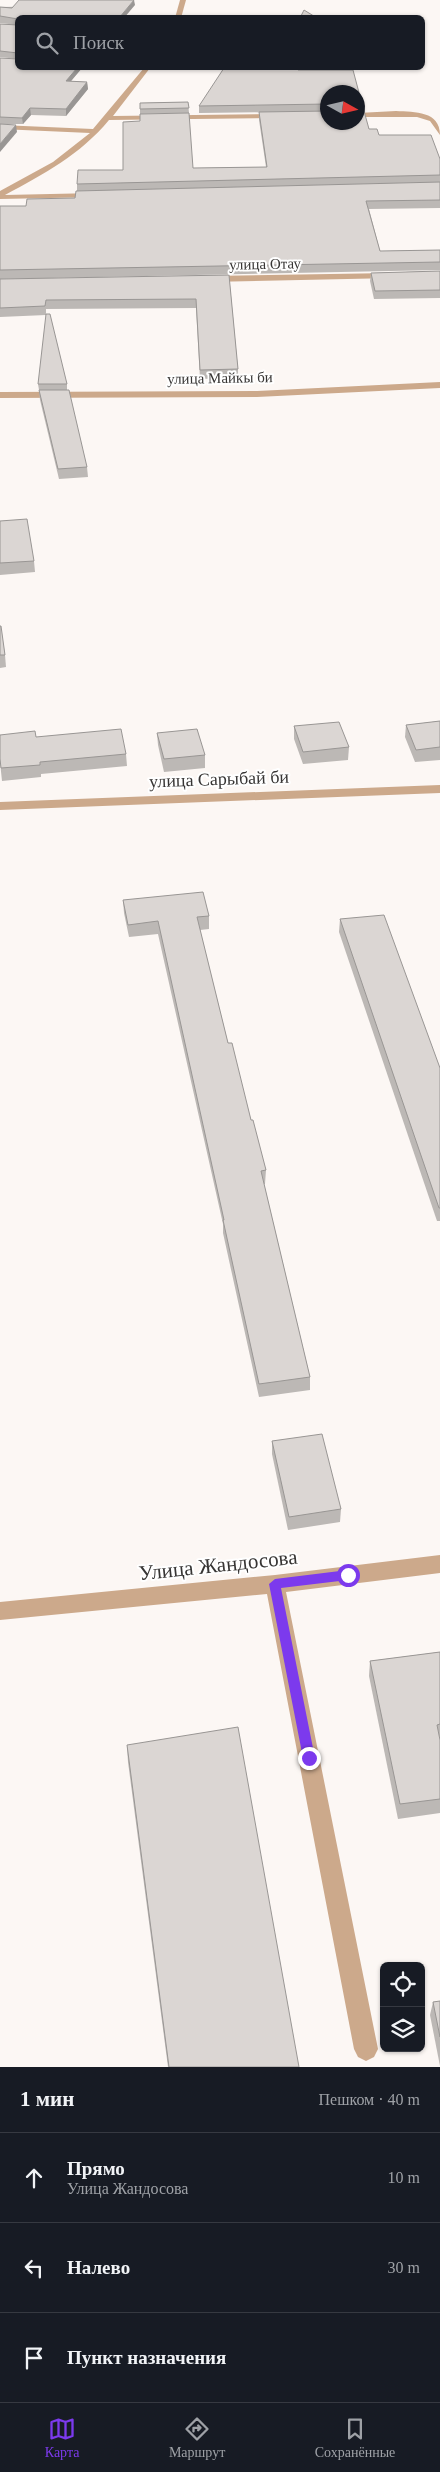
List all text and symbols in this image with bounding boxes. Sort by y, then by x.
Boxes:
search box [15,15,425,70]
icon: search [33,29,61,57]
text: Поиск [73,32,124,53]
north arrow [320,85,365,130]
street label: улица Отау [229,255,302,273]
street label: улица Майкы би [167,369,273,387]
street label: улица Сарыбай би [149,767,290,791]
street label: Улица Жандосова [137,1545,299,1585]
route start [337,1564,360,1587]
route end [298,1747,321,1770]
map controls [380,1962,425,2052]
button: locate [380,1962,425,2007]
button: layers [380,2007,425,2052]
text: 1 мин [20,2087,74,2111]
text: Пешком · 40 m [318,2091,420,2108]
text: Прямо [67,2158,125,2179]
icon: ahead [20,2164,48,2192]
text: 10 m [388,2169,420,2186]
text: Улица Жандосова [67,2180,188,2197]
icon: left [20,2254,48,2282]
text: Налево [67,2257,130,2278]
text: 30 m [388,2259,420,2276]
icon: arrive [20,2344,48,2372]
text: Пункт назначения [67,2347,226,2368]
tab: Карта [45,2415,79,2461]
tab: Маршрут [169,2415,225,2461]
tab: Сохранённые [315,2415,395,2461]

